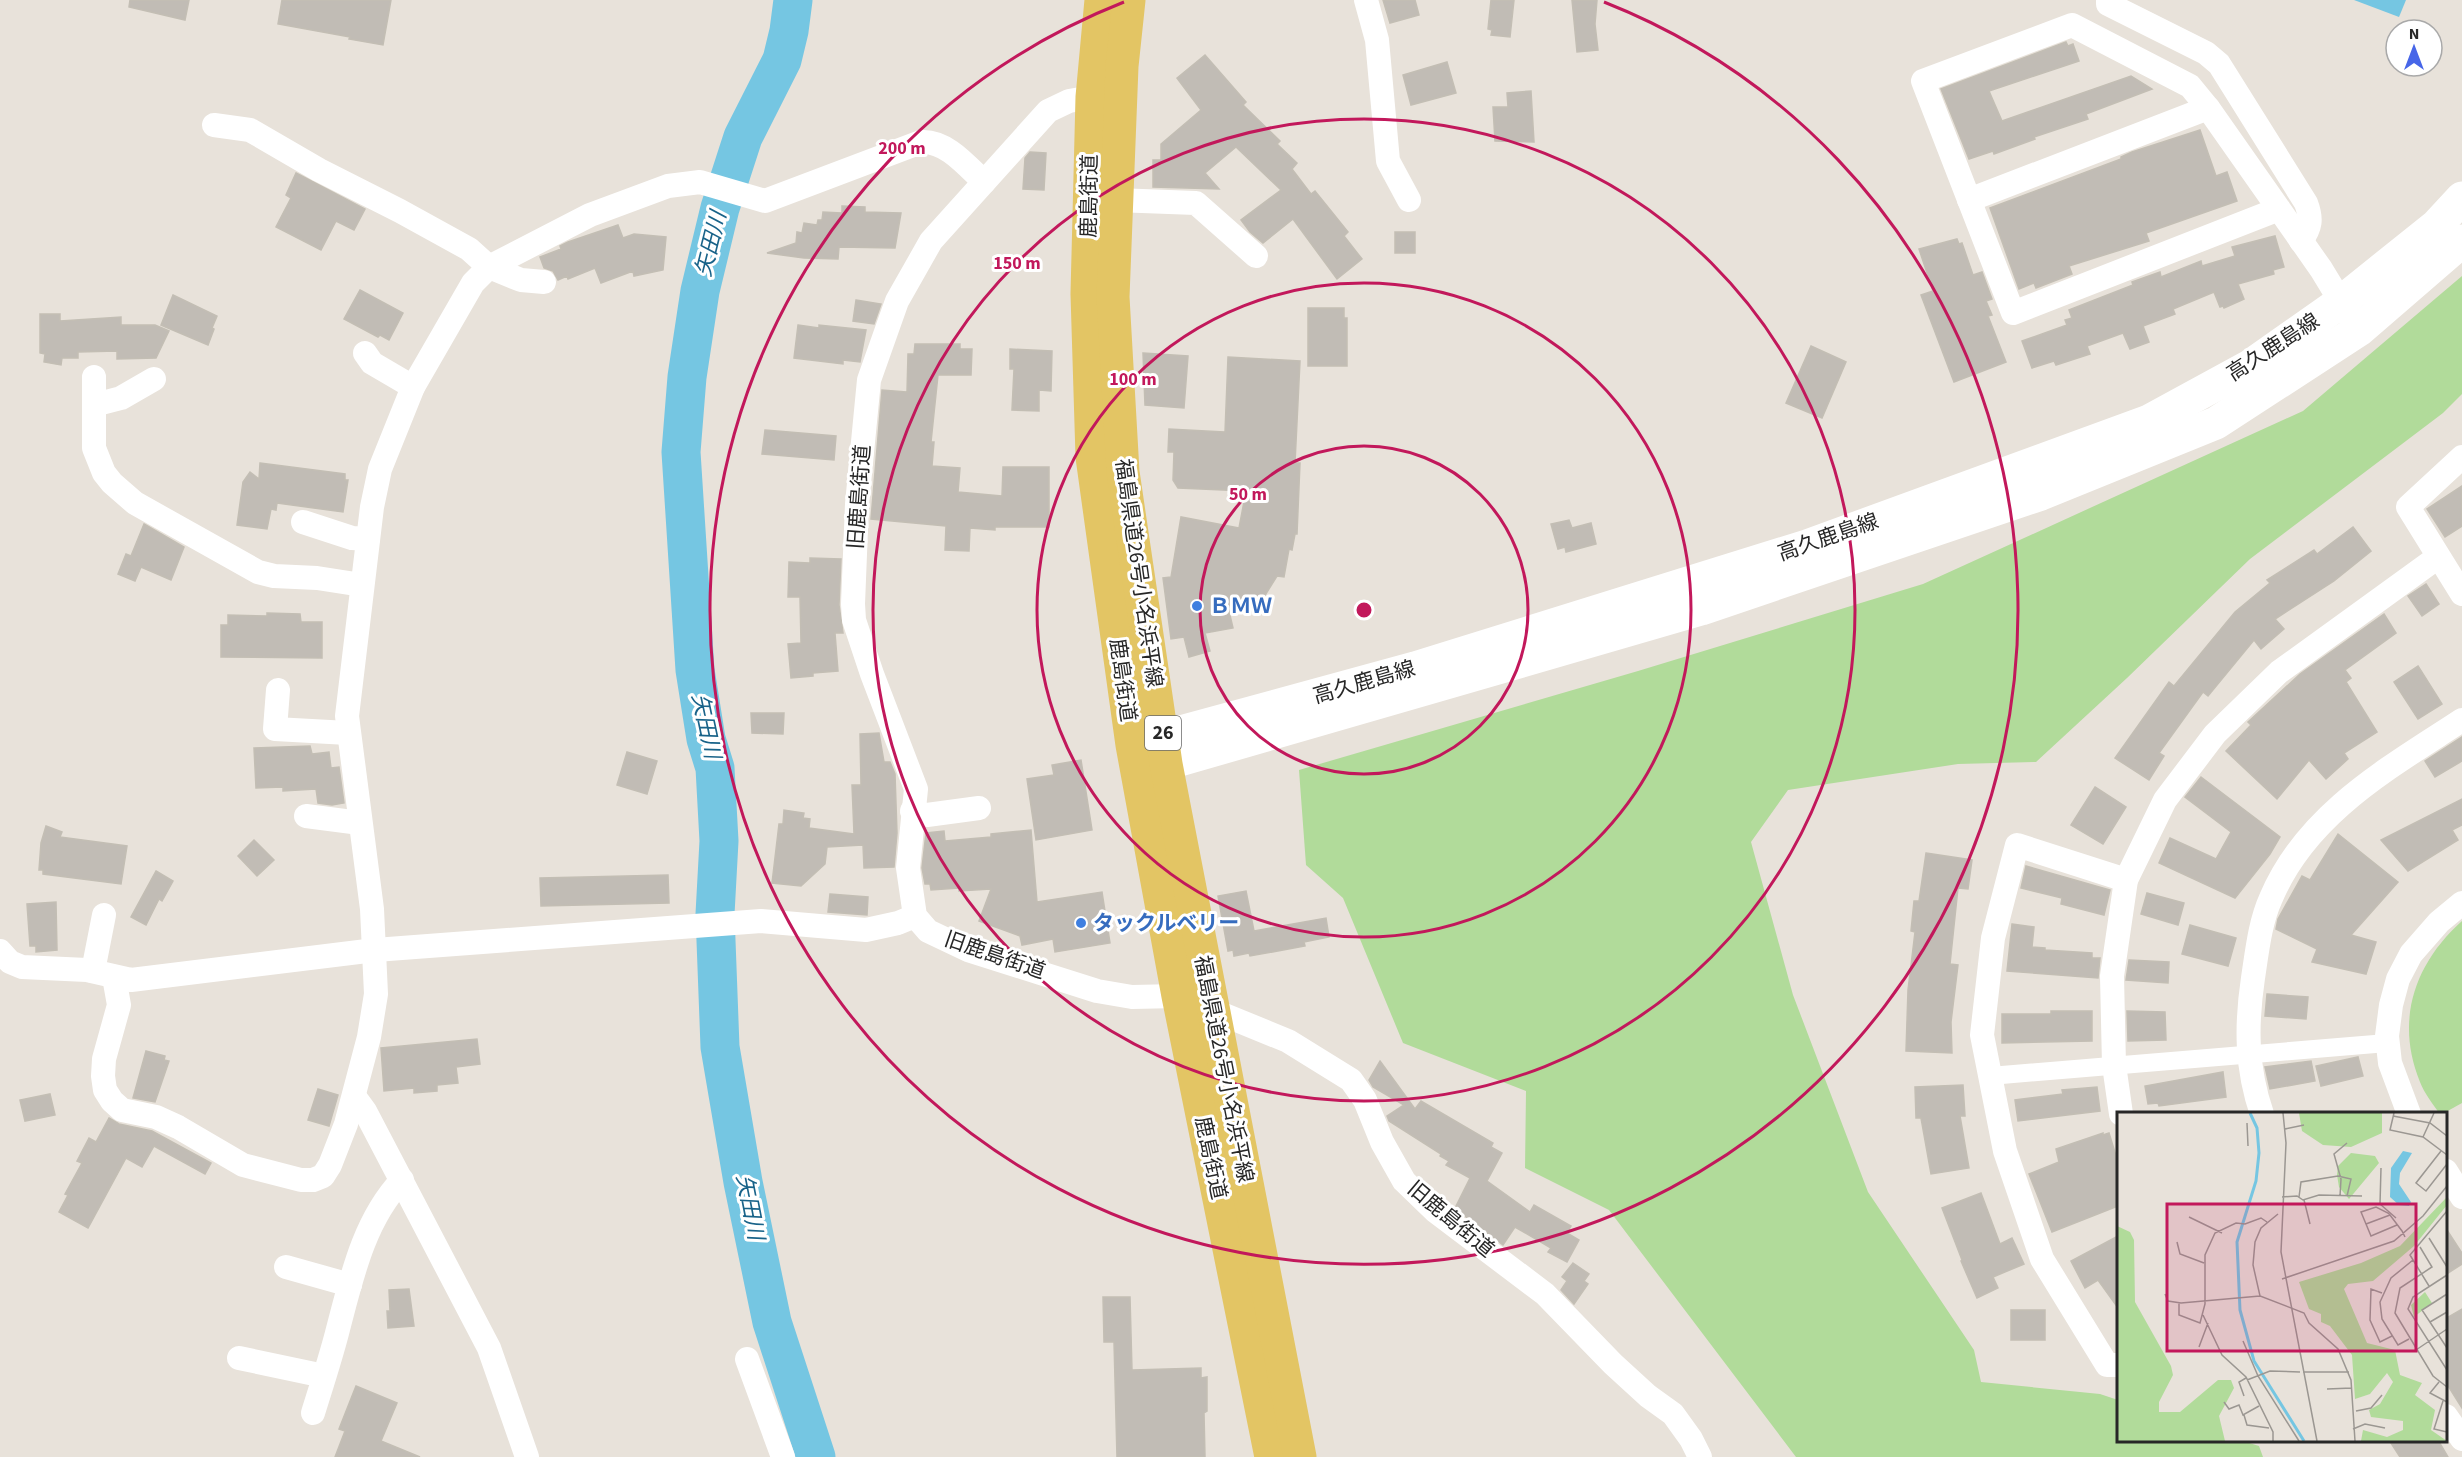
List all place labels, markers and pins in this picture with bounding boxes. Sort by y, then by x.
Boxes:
place label: ＢＭＷ [1209,591,1272,621]
marker: ＢＭＷ [1190,599,1204,613]
centre of rings [1354,600,1374,620]
place label: タックルベリー [1093,908,1239,938]
marker: タックルベリー [1074,916,1088,930]

